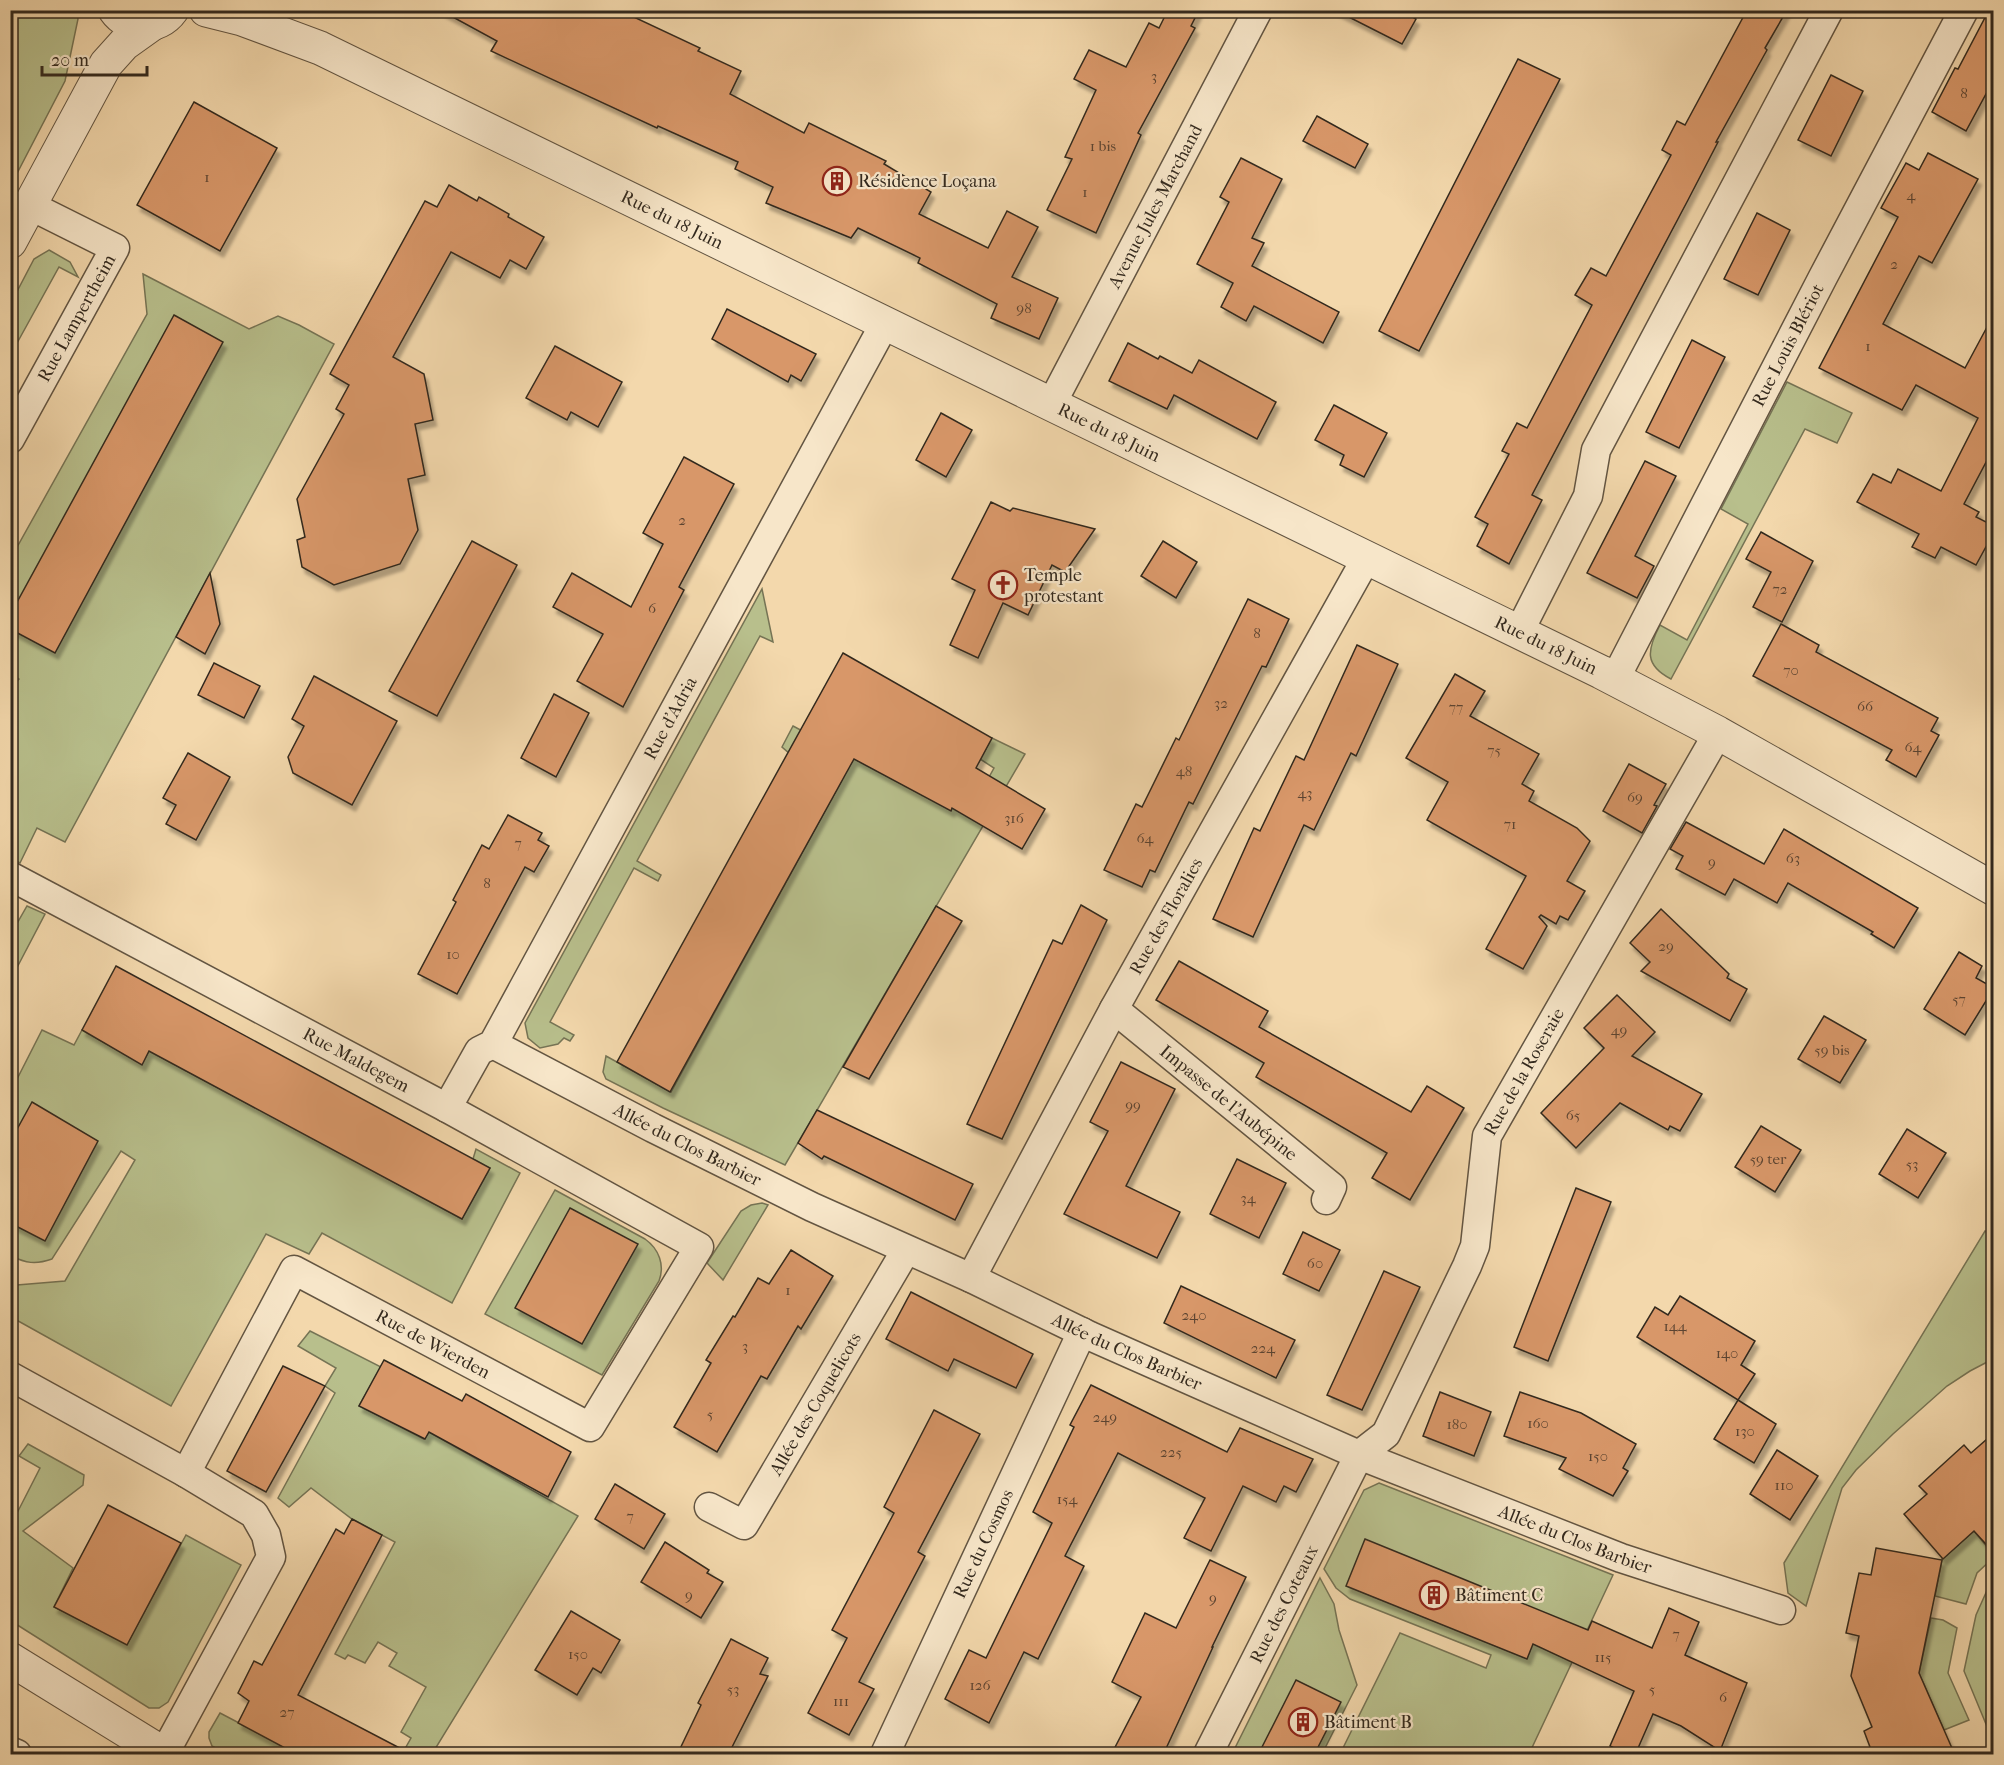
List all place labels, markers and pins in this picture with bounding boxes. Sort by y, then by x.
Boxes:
building icon: Résidence Loçana [821,165,853,197]
place label: Résidence Loçana [858,171,997,192]
place label: Temple protestant [1023,565,1104,607]
church icon: Temple protestant [987,569,1019,601]
building icon: Bâtiment C [1418,1579,1450,1611]
place label: Bâtiment C [1455,1585,1543,1606]
building icon: Bâtiment B [1287,1706,1319,1738]
place label: Bâtiment B [1324,1712,1412,1733]

